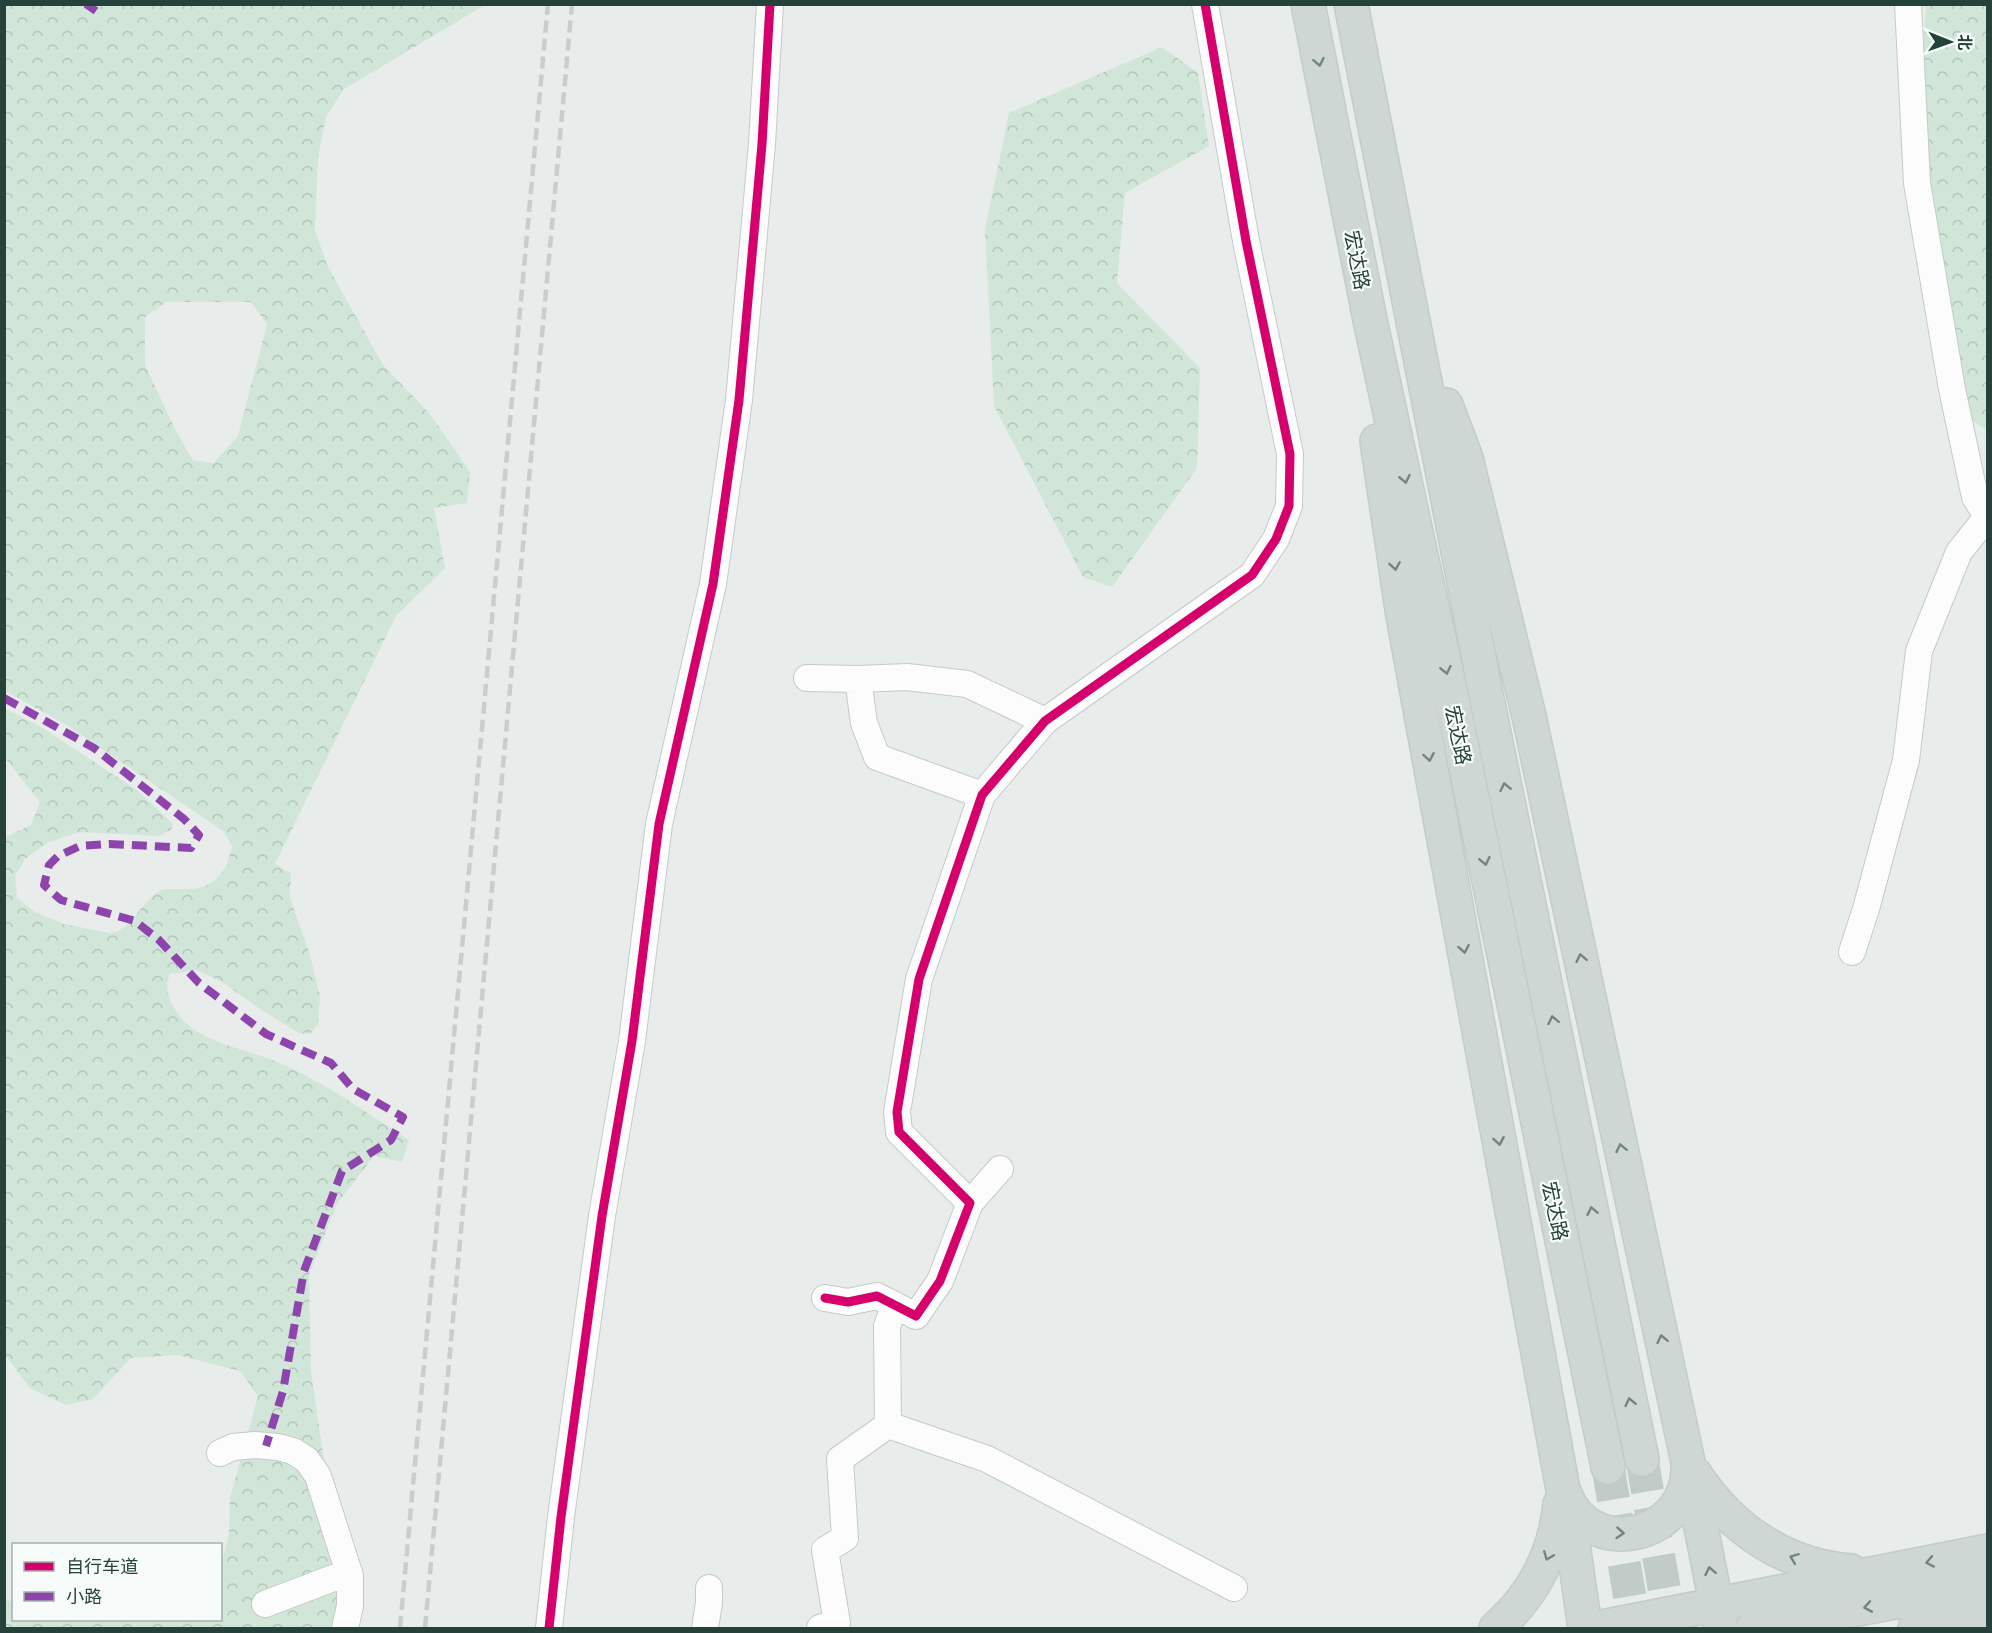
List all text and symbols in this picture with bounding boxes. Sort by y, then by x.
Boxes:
north arrow [1920,12,1980,72]
text: 北 [1956,34,1975,50]
one-way arrow [1312,57,1325,67]
street label: 宏达路 [1340,228,1376,292]
one-way arrow [1397,474,1410,484]
one-way arrow [1388,561,1400,570]
one-way arrow [1438,665,1451,675]
street label: 宏达路 [1441,703,1477,767]
one-way arrow [1422,752,1435,762]
one-way arrow [1499,783,1512,793]
one-way arrow [1478,856,1491,866]
one-way arrow [1457,944,1470,954]
one-way arrow [1575,953,1588,963]
one-way arrow [1547,1015,1560,1025]
one-way arrow [1492,1136,1505,1146]
one-way arrow [1616,1144,1629,1154]
street label: 宏达路 [1538,1179,1574,1243]
one-way arrow [1586,1206,1599,1216]
one-way arrow [1656,1334,1669,1344]
one-way arrow [1625,1397,1638,1407]
one-way arrow [1615,1526,1624,1539]
legend [12,1543,222,1621]
one-way arrow [1542,1550,1555,1561]
one-way arrow [1789,1552,1799,1565]
text: 自行车道 [66,1555,138,1577]
one-way arrow [1925,1555,1935,1568]
one-way arrow [1704,1566,1717,1576]
text: 小路 [66,1585,102,1607]
one-way arrow [1863,1600,1873,1613]

